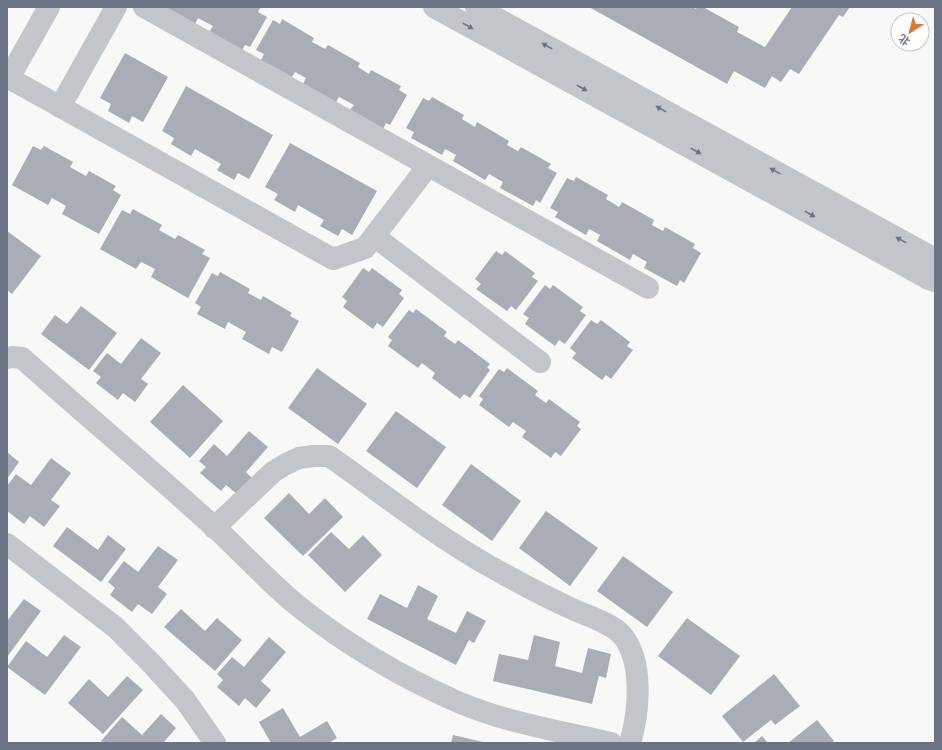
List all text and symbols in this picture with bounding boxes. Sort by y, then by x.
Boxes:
north arrow [890,12,930,52]
one-way arrow [462,22,474,29]
text: 北 [896,32,912,49]
one-way arrow [541,43,553,49]
one-way arrow [576,85,588,92]
one-way arrow [655,105,667,112]
one-way arrow [690,148,702,154]
one-way arrow [769,168,781,174]
one-way arrow [804,210,815,217]
one-way arrow [895,237,907,244]

